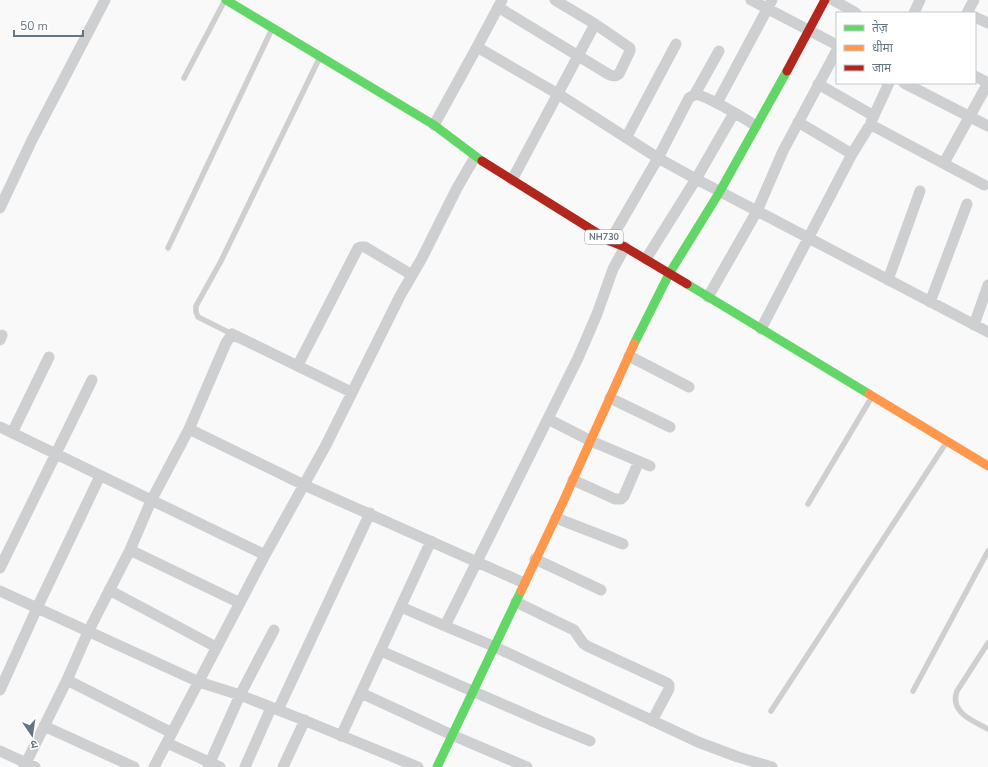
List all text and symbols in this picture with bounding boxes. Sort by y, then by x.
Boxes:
scale bar [14,12,83,38]
legend [836,12,976,84]
text: 50 m [20,18,48,34]
text: तेज़ [872,20,889,36]
text: धीमा [872,40,894,56]
text: जाम [872,60,892,76]
road number: NH730 [585,230,623,244]
north arrow [12,715,52,755]
text: उ [29,736,39,752]

